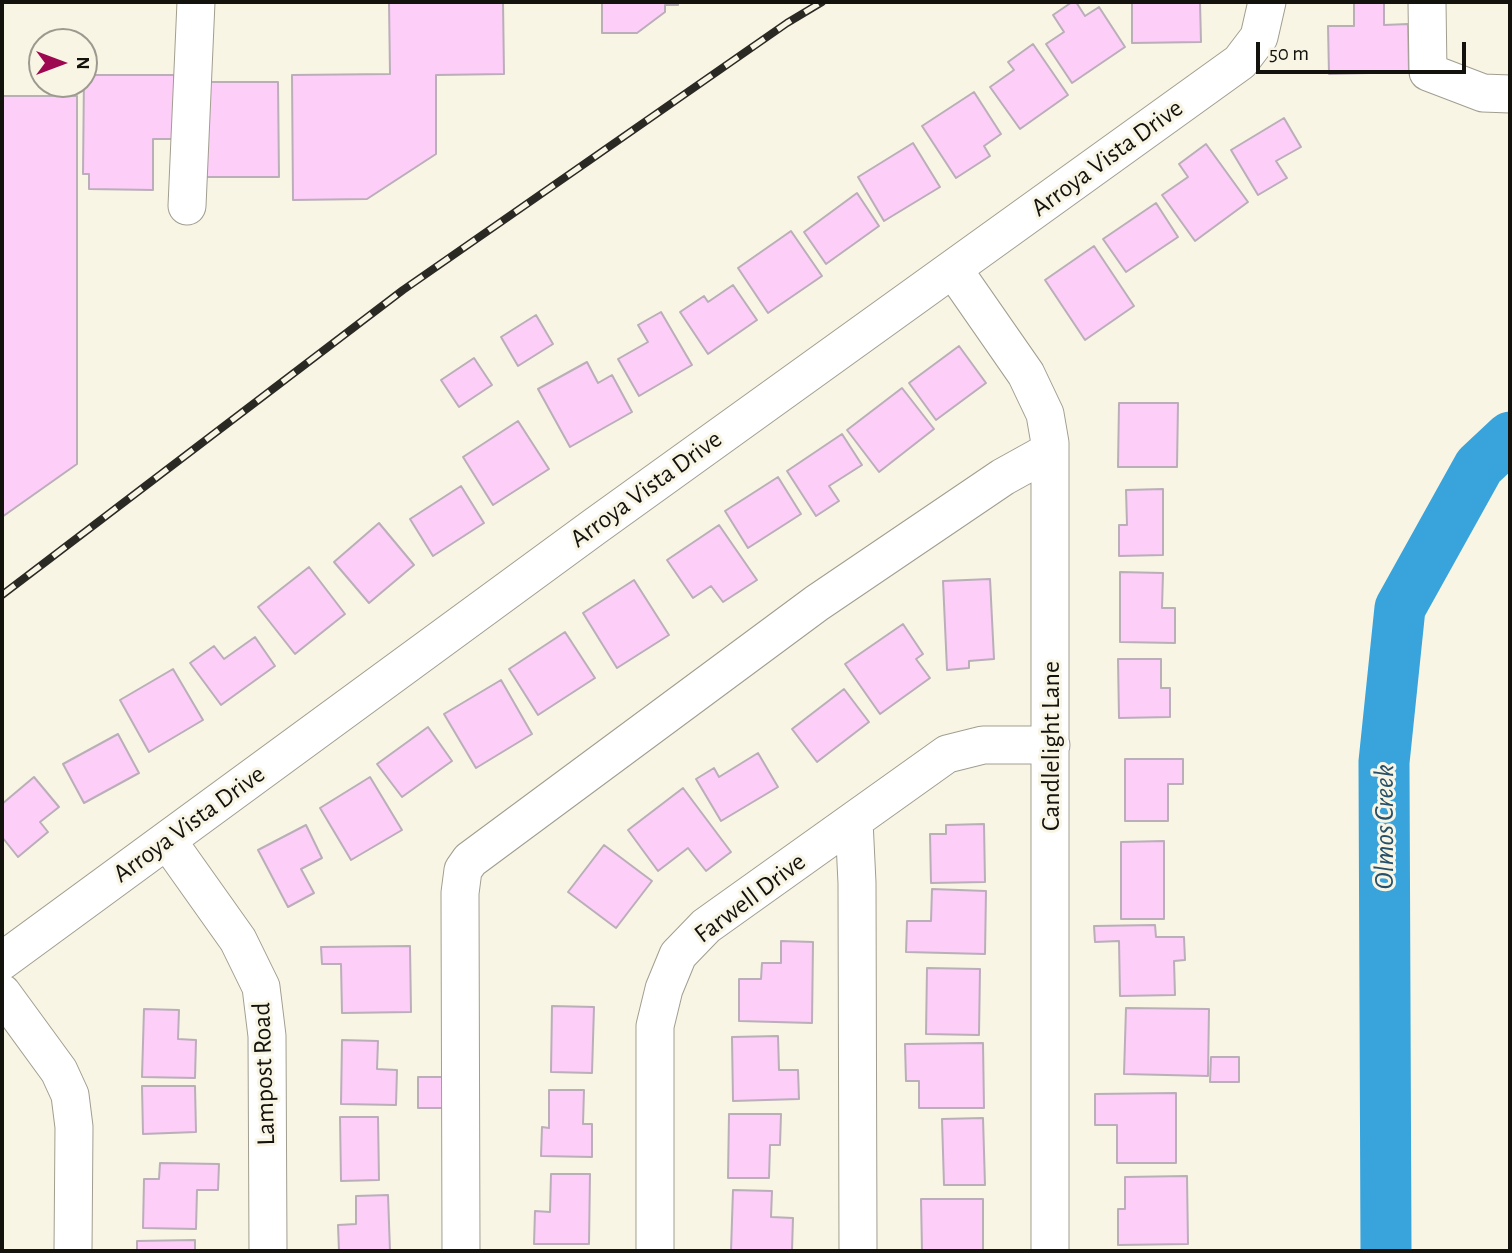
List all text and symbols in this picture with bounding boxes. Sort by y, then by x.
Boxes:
north arrow [28,28,98,98]
scale bar [1260,28,1470,72]
text: 50 m [1269,43,1309,64]
text: N [73,56,92,70]
street label: Arroya Vista Drive [1025,92,1189,224]
street label: Arroya Vista Drive [564,423,728,555]
street label: Candlelight Lane [1035,661,1067,831]
street label: Arroya Vista Drive [107,758,271,890]
water label: Olmos Creek [1368,764,1402,890]
street label: Farwell Drive [688,846,812,950]
street label: Lampost Road [246,1002,282,1146]

